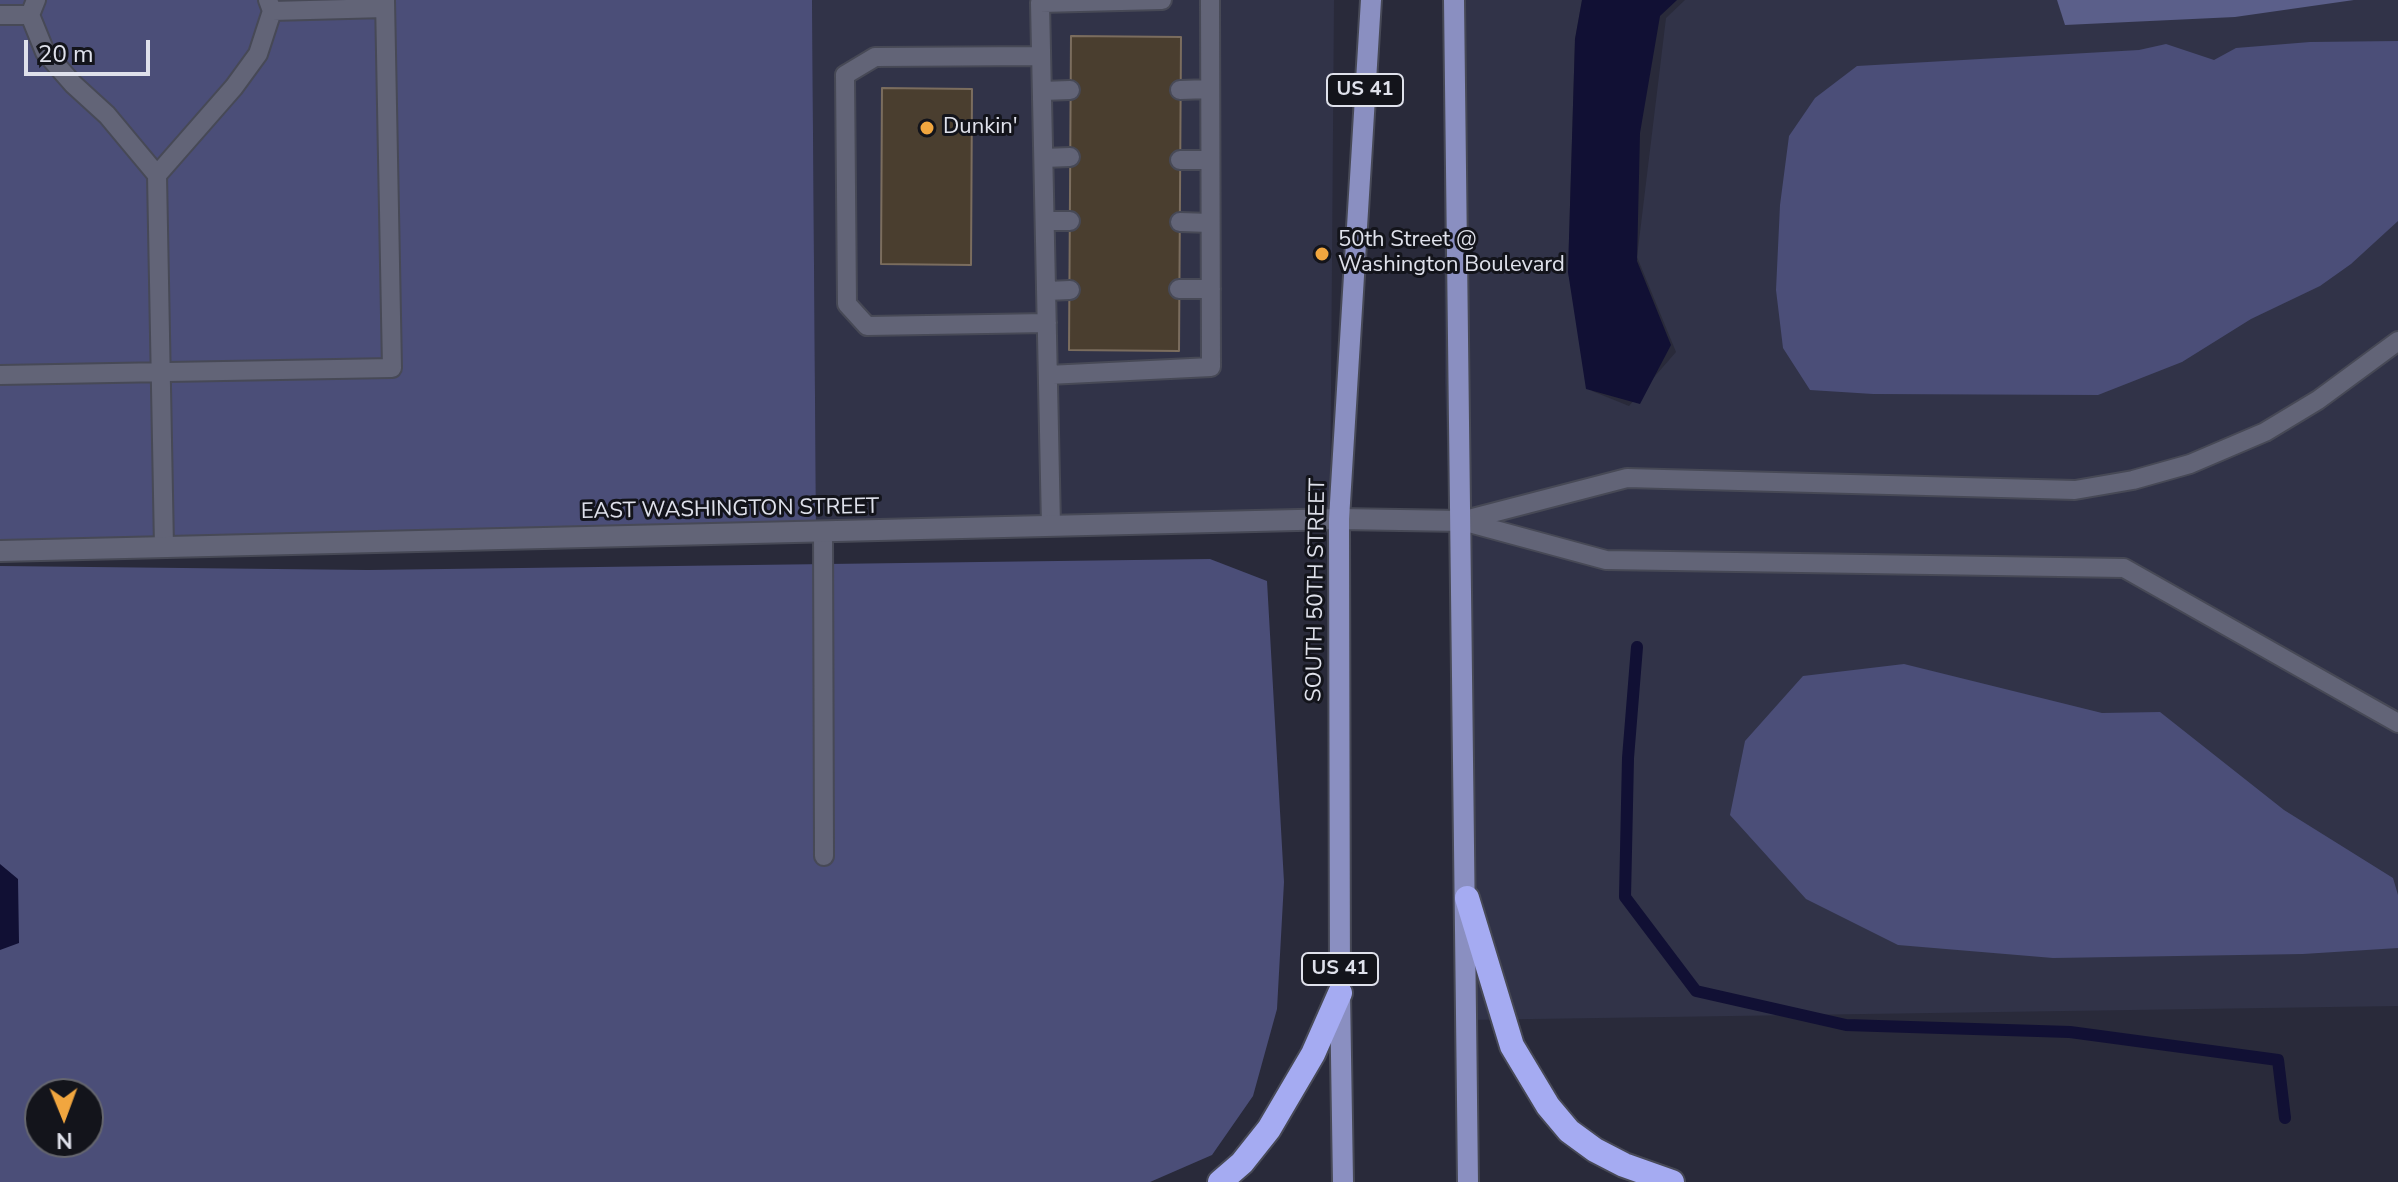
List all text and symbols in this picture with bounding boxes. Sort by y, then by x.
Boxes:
scale bar [28,24,154,74]
text: 20 m [38,38,94,70]
road number: US 41 [1327,74,1403,106]
place label: Dunkin' [943,115,1018,141]
marker: Dunkin' [918,119,936,137]
place label: 50th Street @ Washington Boulevard [1338,228,1565,280]
marker: 50th Street @ Washington Boulevard [1313,245,1331,263]
street label: SOUTH 50TH STREET [1302,478,1332,702]
street label: EAST WASHINGTON STREET [581,494,879,526]
road number: US 41 [1302,953,1378,985]
north arrow [24,1078,104,1158]
text: N [56,1125,73,1155]

